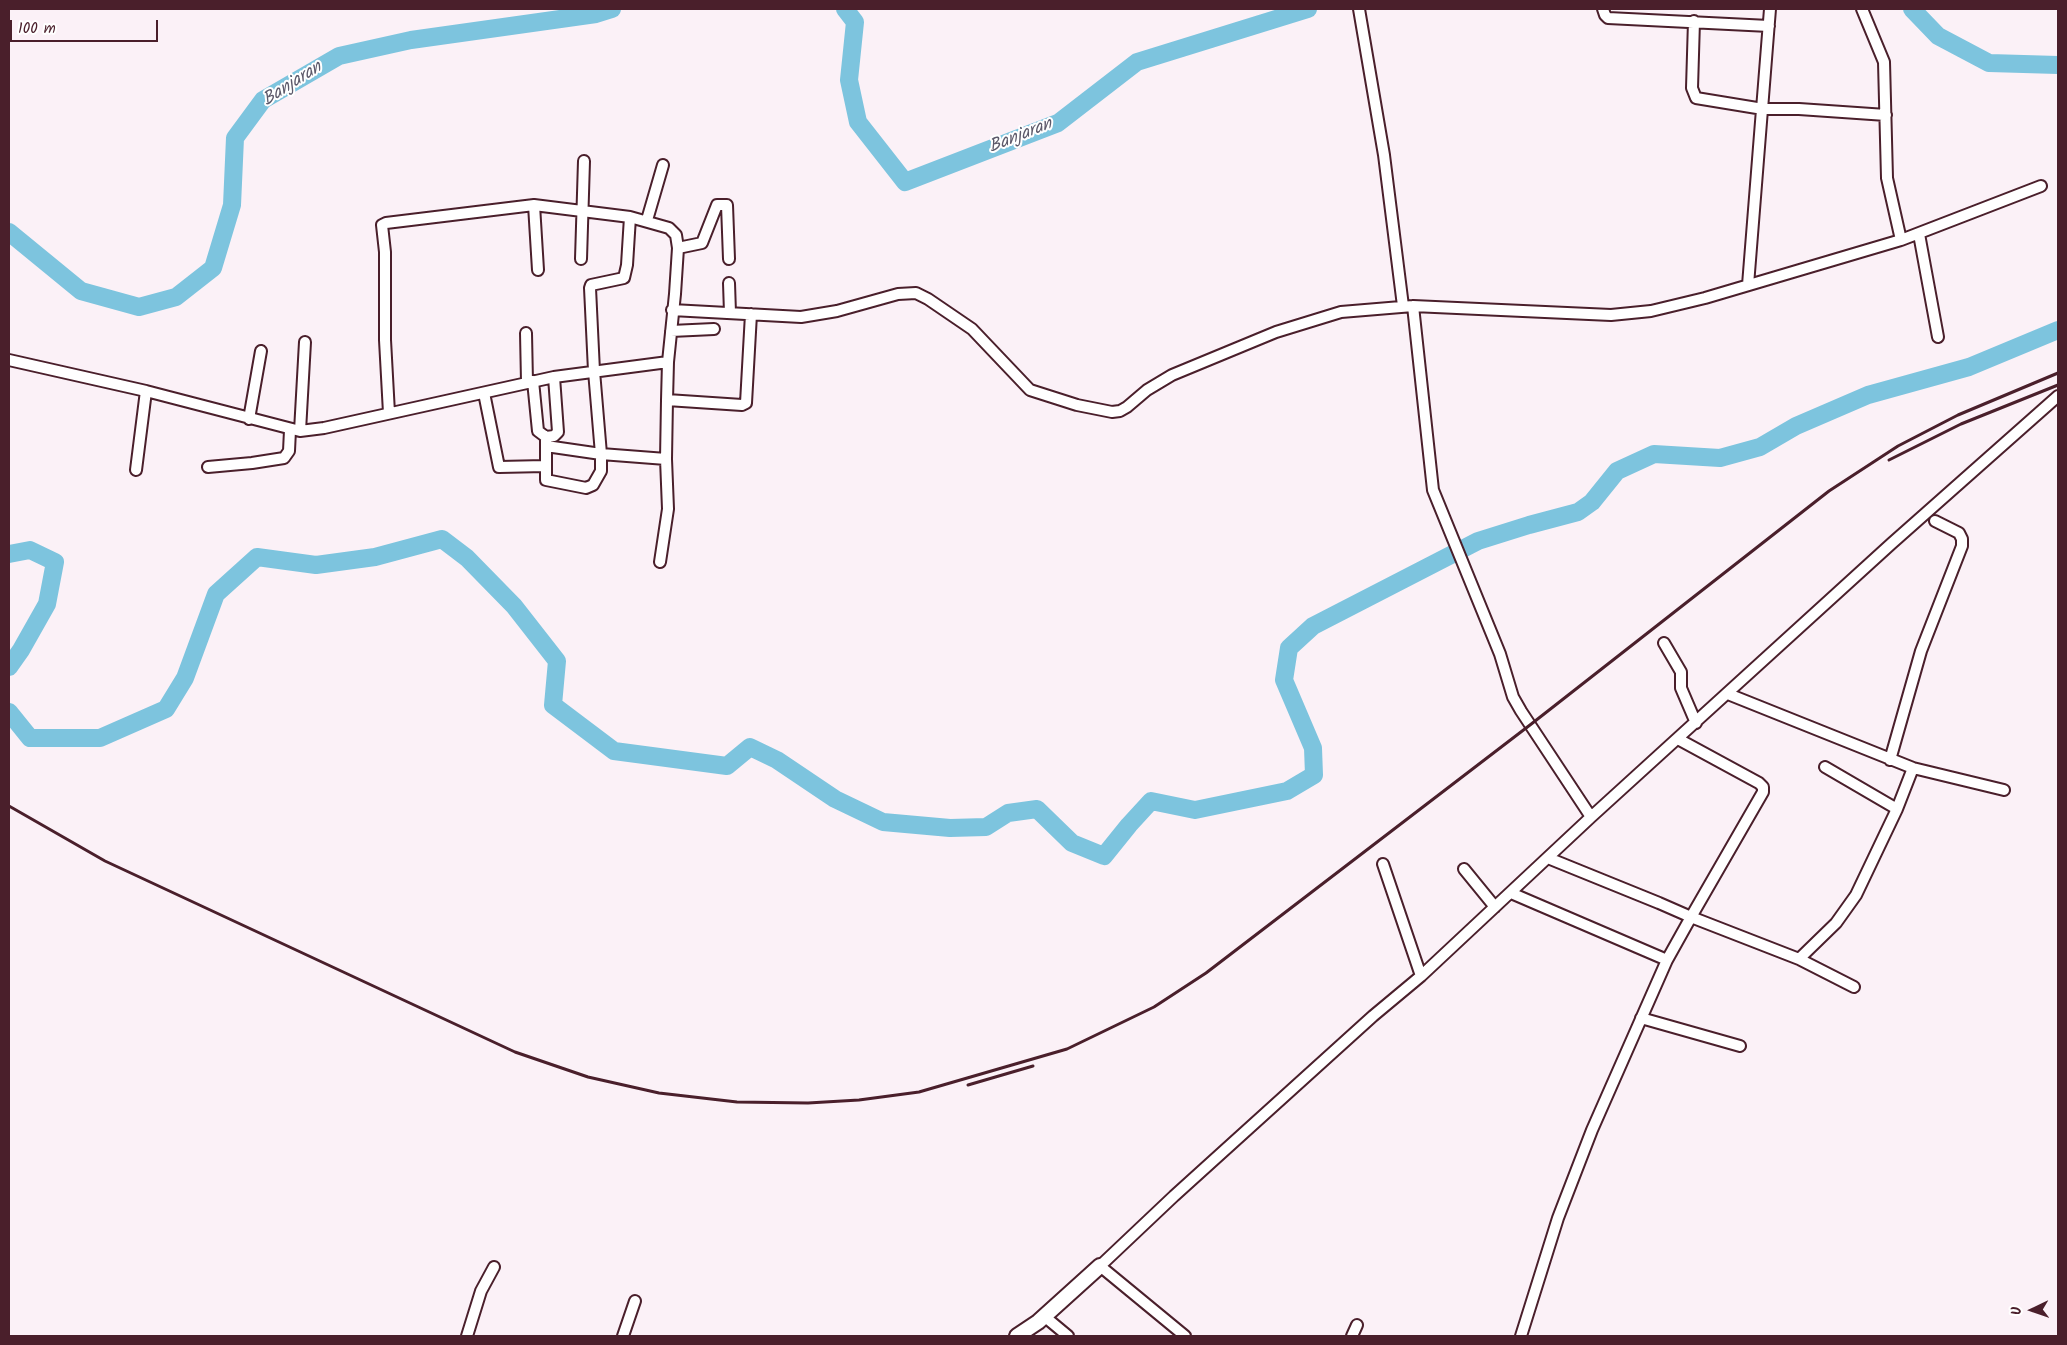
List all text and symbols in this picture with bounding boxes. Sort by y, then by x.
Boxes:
scale bar [12,10,160,42]
text: 100 m [18,17,56,41]
water label: Banjaran [259,58,327,112]
water label: Banjaran [986,115,1056,159]
north arrow [2007,1285,2057,1335]
text: U [2006,1306,2028,1316]

